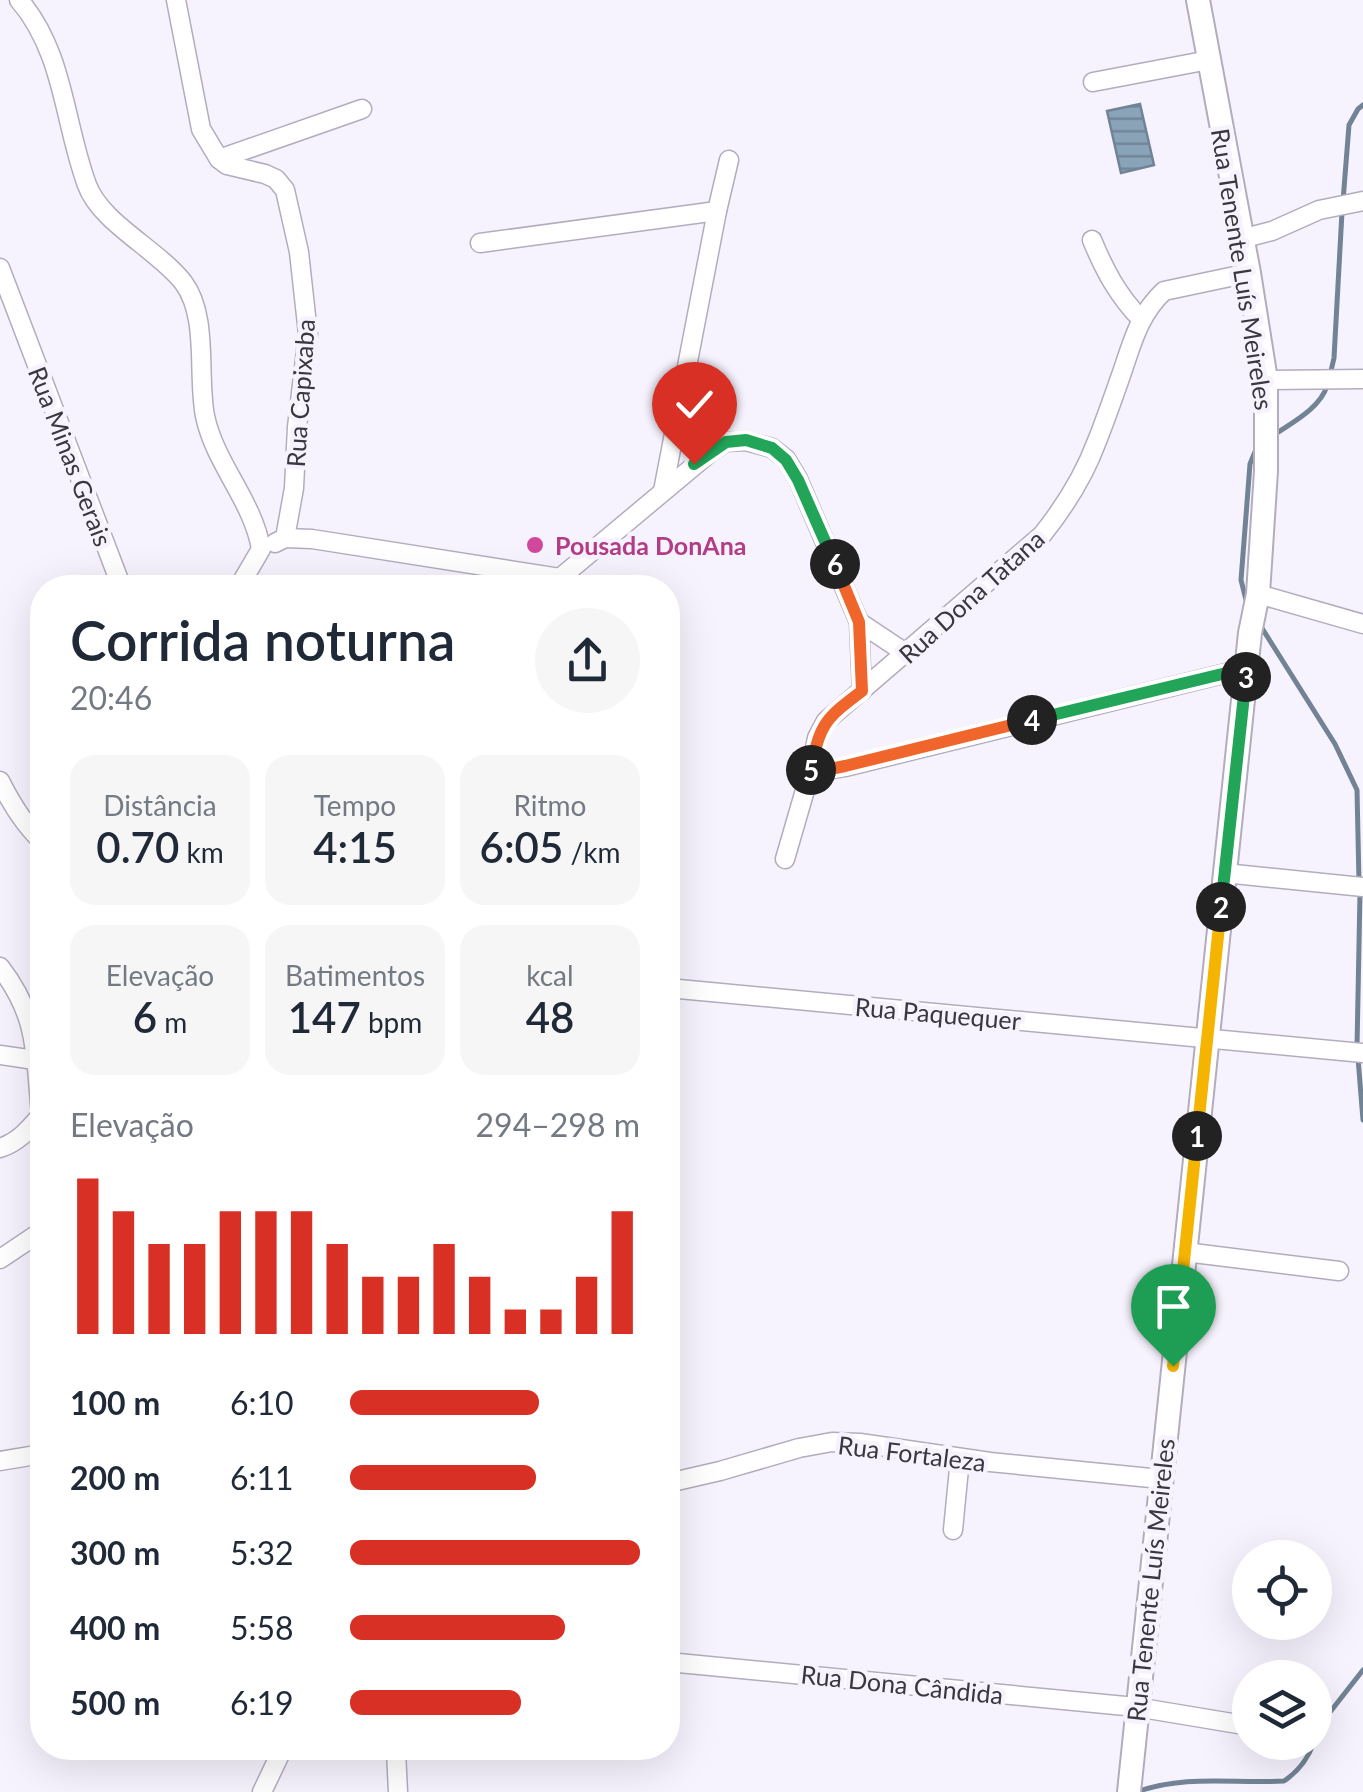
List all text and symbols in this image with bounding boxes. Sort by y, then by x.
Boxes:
street label: Rua Tenente Luís Meireles [1206,126,1280,412]
street label: Rua Capixaba [280,318,320,468]
street label: Rua Minas Gerais [23,362,119,550]
pin [652,362,737,465]
icon: check [667,377,722,432]
street label: Rua Dona Tatana [892,523,1050,669]
place label: Pousada DonAna [555,530,746,560]
marker: Pousada DonAna [524,534,546,556]
pin: 6 [810,539,860,589]
text: 6 [827,547,843,581]
text: Corrida noturna [70,607,455,673]
button: share [535,608,640,713]
pin: 3 [1221,652,1271,702]
text: 3 [1238,660,1254,694]
text: 20:46 [70,678,152,717]
pin: 4 [1007,695,1057,745]
text: 4 [1024,703,1040,737]
pin: 5 [786,745,836,795]
text: 5 [803,753,819,787]
text: Distância [103,788,217,822]
text: Tempo [314,788,396,822]
text: Ritmo [513,788,587,822]
text: 0.70 [96,822,179,872]
text: 4:15 [313,822,397,872]
text: 6:05 [480,822,563,872]
text: km [179,835,224,869]
text: /km [563,835,620,869]
pin: 2 [1196,882,1246,932]
text: 2 [1213,890,1229,924]
text: Elevação [106,958,214,992]
text: Batimentos [285,958,425,992]
text: kcal [526,958,574,992]
street label: Rua Paquequer [854,991,1022,1035]
text: 6 [133,992,157,1042]
text: 147 [288,992,361,1042]
text: 48 [526,992,574,1042]
text: m [157,1005,187,1039]
text: bpm [361,1005,422,1039]
text: Elevação [70,1105,194,1144]
text: 294–298 m [476,1105,640,1144]
pin: 1 [1172,1111,1222,1161]
text: 1 [1189,1119,1205,1153]
pin [1131,1264,1216,1367]
icon: arrive [1146,1279,1201,1334]
text: 100 m [70,1383,160,1422]
text: 6:10 [230,1383,294,1422]
street label: Rua Fortaleza [836,1429,988,1477]
street label: Rua Tenente Luís Meireles [1120,1437,1180,1723]
text: 200 m [70,1458,160,1497]
text: 6:11 [230,1458,294,1497]
text: 300 m [70,1533,160,1572]
text: 5:32 [230,1533,294,1572]
map controls [1232,1540,1332,1760]
button: locate [1232,1540,1332,1640]
text: 400 m [70,1608,160,1647]
text: 5:58 [230,1608,294,1647]
street label: Rua Dona Cândida [799,1658,1005,1710]
button: layers [1232,1660,1332,1760]
text: 500 m [70,1683,160,1722]
text: 6:19 [230,1683,294,1722]

